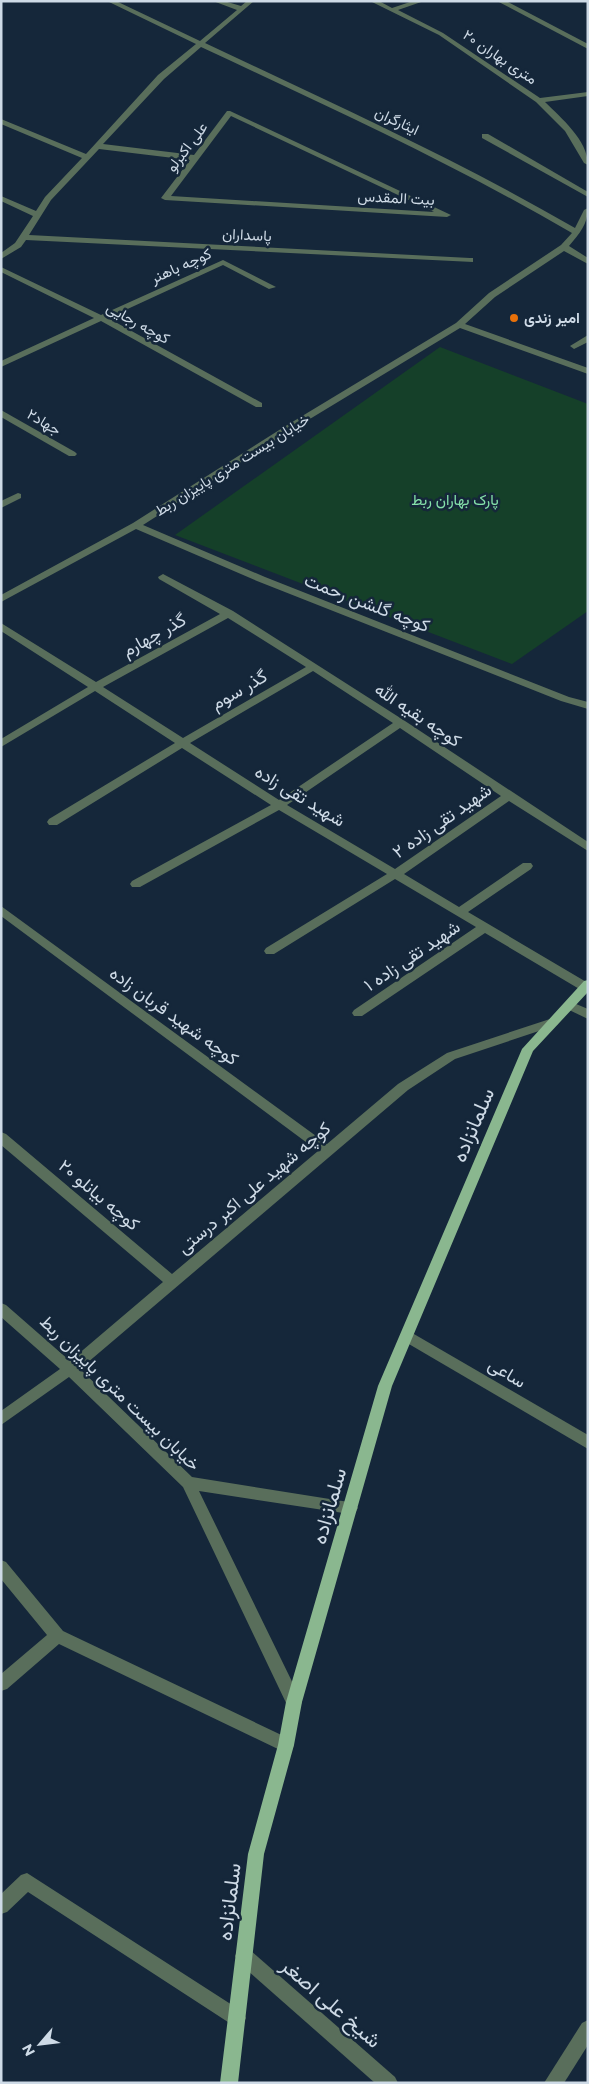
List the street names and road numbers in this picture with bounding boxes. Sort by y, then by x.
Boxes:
street label: ۲۰ متری بهاران [459,25,541,89]
street label: ایثارگران [372,102,422,139]
street label: علی اکبرلو [162,118,212,176]
street label: بیت المقدس [357,186,435,210]
street label: پاسداران [222,224,272,246]
street label: کوچه باهنر [146,244,215,289]
street label: کوچه رجایی [103,297,174,349]
street label: جهاد۲ [24,404,65,439]
street label: خیابان بیست متری پاییزان ربط [151,409,313,521]
street label: کوچه گلشن رحمت [301,569,433,638]
street label: گذر چهارم [118,608,190,662]
street label: گذر سوم [207,665,272,716]
street label: کوچه بقیه الله [370,678,465,753]
street label: شهید تقی زاده [251,760,349,832]
street label: شهید تقی زاده ۲ [388,779,496,863]
street label: شهید تقی زاده ۱ [360,916,464,996]
street label: کوچه شهید قربان زاده [105,962,243,1071]
street label: سلمانزاده [446,1084,500,1166]
street label: کوچه شهید علی اکبر درستی [173,1117,336,1259]
street label: کوچه بیانلو ۲۰ [53,1155,144,1236]
street label: خیابان بیست متری پاییزان ربط [35,1311,205,1476]
street label: ساعی [484,1353,530,1393]
street label: سلمانزاده [306,1465,352,1547]
street label: سلمانزاده [211,1862,247,1942]
street label: شیخ علی اصغر [274,1952,387,2054]

